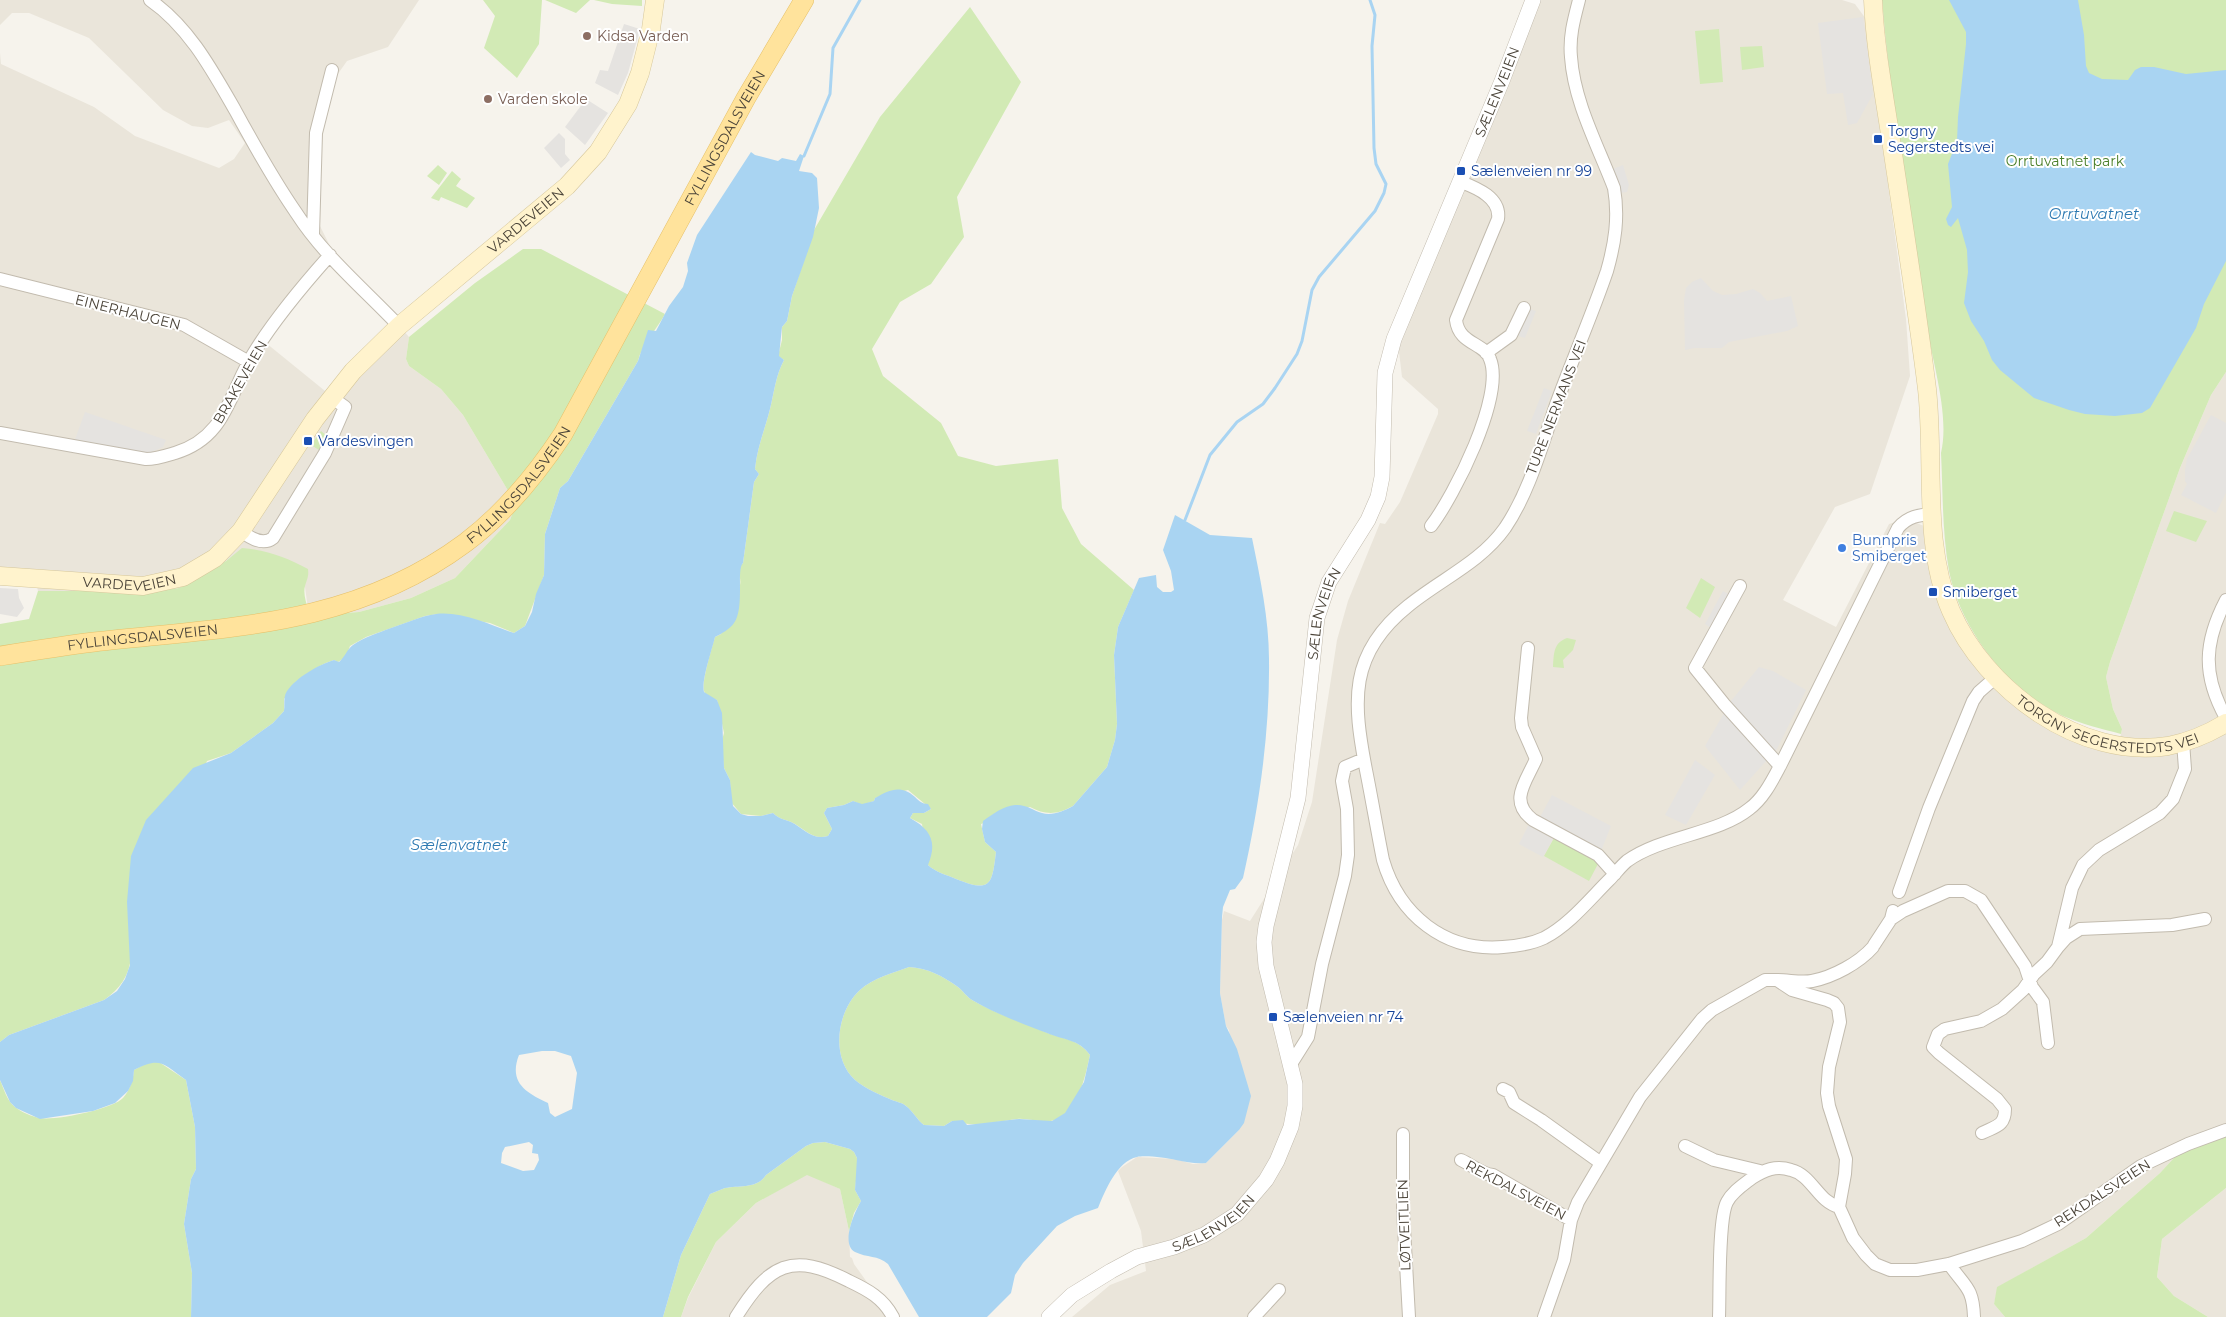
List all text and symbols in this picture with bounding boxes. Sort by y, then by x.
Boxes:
place label: Kidsa Varden [597,27,689,45]
marker: Kidsa Varden [581,30,593,42]
street label: SÆLENVEIEN [1471,44,1523,140]
street label: FYLLINGSDALSVEIEN [680,67,769,209]
place label: Varden skole [498,90,588,108]
marker: Varden skole [482,93,494,105]
place label: Torgny Segerstedts vei [1888,122,1995,156]
marker: Torgny Segerstedts vei [1872,133,1884,145]
park label: Orrtuvatnet park [2006,152,2125,170]
place label: Sælenveien nr 99 [1471,162,1592,180]
marker: Sælenveien nr 99 [1455,165,1467,177]
street label: VARDEVEIEN [484,183,568,257]
water label: Orrtuvatnet [2049,204,2139,223]
street label: EINERHAUGEN [73,290,183,334]
street label: BRAKEVEIEN [209,337,271,427]
street label: TURE NERMANS VEI [1522,337,1590,477]
street label: FYLLINGSDALSVEIEN [463,423,575,548]
place label: Vardesvingen [318,432,414,450]
marker: Vardesvingen [302,435,314,447]
place label: Bunnpris Smiberget [1852,531,1927,565]
marker: Bunnpris Smiberget [1836,542,1848,554]
street label: SÆLENVEIEN [1304,564,1345,661]
street label: VARDEVEIEN [82,570,178,595]
place label: Smiberget [1943,583,2018,601]
marker: Smiberget [1927,586,1939,598]
street label: FYLLINGSDALSVEIEN [66,620,219,654]
street label: TORGNY SEGERSTEDTS VEI [2013,691,2201,757]
water label: Sælenvatnet [411,835,507,854]
place label: Sælenveien nr 74 [1283,1008,1404,1026]
marker: Sælenveien nr 74 [1267,1011,1279,1023]
street label: REKDALSVEIEN [2050,1155,2154,1231]
street label: REKDALSVEIEN [1463,1156,1569,1224]
street label: LØTVEITLIEN [1393,1179,1415,1271]
street label: SÆLENVEIEN [1169,1191,1259,1256]

